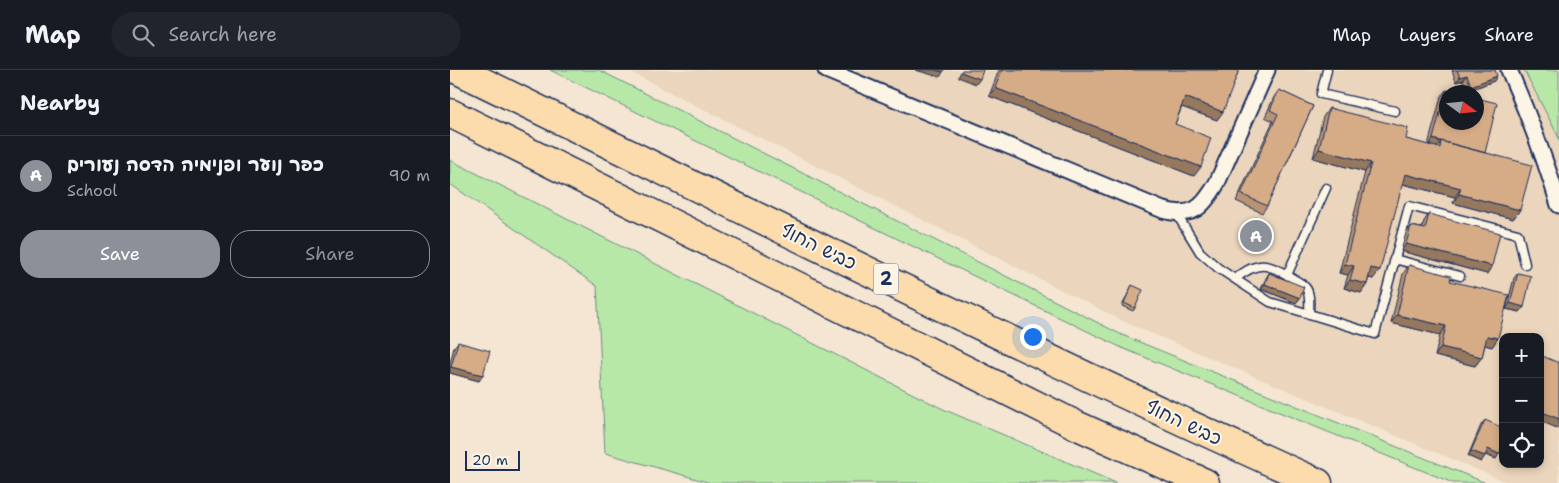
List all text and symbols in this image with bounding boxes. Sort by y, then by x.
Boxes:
search box [111,12,461,57]
text: Map [25,19,81,51]
icon: search [129,21,157,49]
text: Search here [169,22,277,47]
text: Map [1333,23,1371,47]
text: Layers [1399,23,1456,47]
text: Share [1484,23,1534,47]
north arrow [1439,85,1484,130]
text: Nearby [20,89,100,117]
text: כפר נוער ופנימיה הדסה נעורים [67,152,324,177]
text: A [30,165,42,186]
text: 90 m [389,165,430,186]
text: School [67,180,117,201]
street label: כביש החוף [777,217,861,275]
pin: A [1240,217,1272,255]
button: Save [20,230,220,278]
button: Share [230,230,430,278]
road number: 2 [874,263,898,294]
your location [1020,324,1046,350]
map controls [1499,333,1544,468]
button: + [1499,333,1544,378]
button: − [1499,378,1544,423]
street label: כביש החוף [1142,394,1226,451]
button: locate [1499,423,1544,468]
scale bar [465,448,520,471]
text: 20 m [472,451,508,469]

